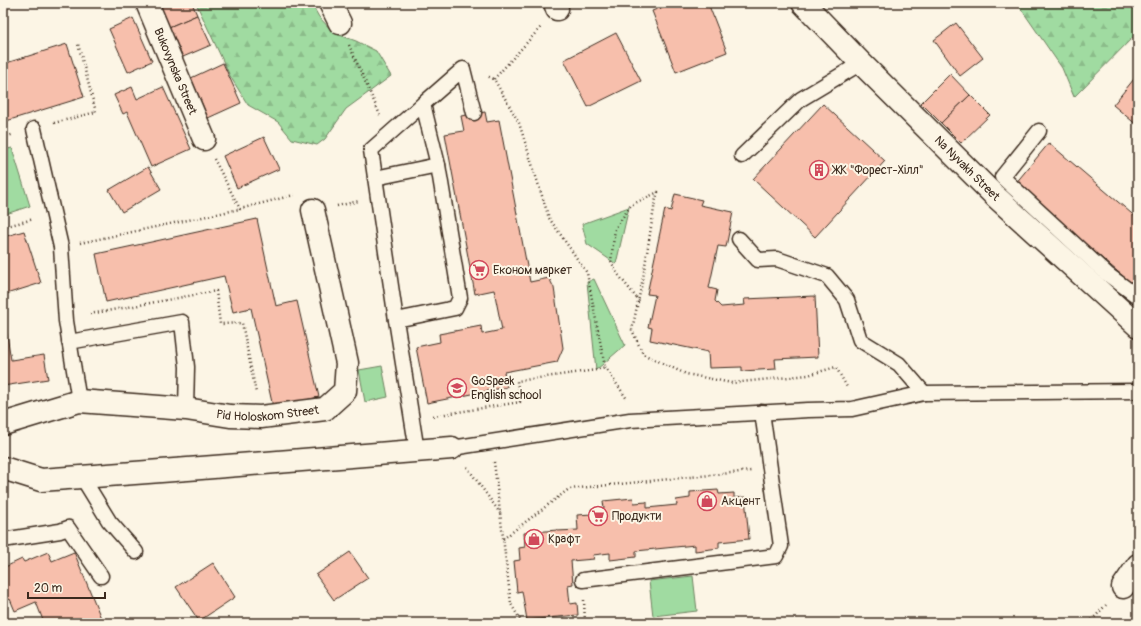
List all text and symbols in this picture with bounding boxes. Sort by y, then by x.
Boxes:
street label: Bukovynska Street [150,26,200,117]
street label: Na Nyvakh Street [931,133,1003,205]
building icon: ЖК "Форест-Хілл" [808,159,830,181]
place label: ЖК "Форест-Хілл" [831,163,924,178]
supermarket icon: Економ маркет [468,259,490,281]
place label: Економ маркет [493,263,572,278]
place label: GoSpeak English school [471,374,542,403]
school or university icon: GoSpeak English school [446,377,468,399]
street label: Pid Holoskom Street [215,403,320,425]
shop icon: Акцент [696,490,718,512]
place label: Акцент [721,494,760,509]
supermarket icon: Продукти [587,505,609,527]
place label: Продукти [612,509,662,524]
shop icon: Крафт [523,528,545,550]
place label: Крафт [548,532,581,547]
scale bar [28,574,105,600]
text: 20 m [34,581,63,596]

